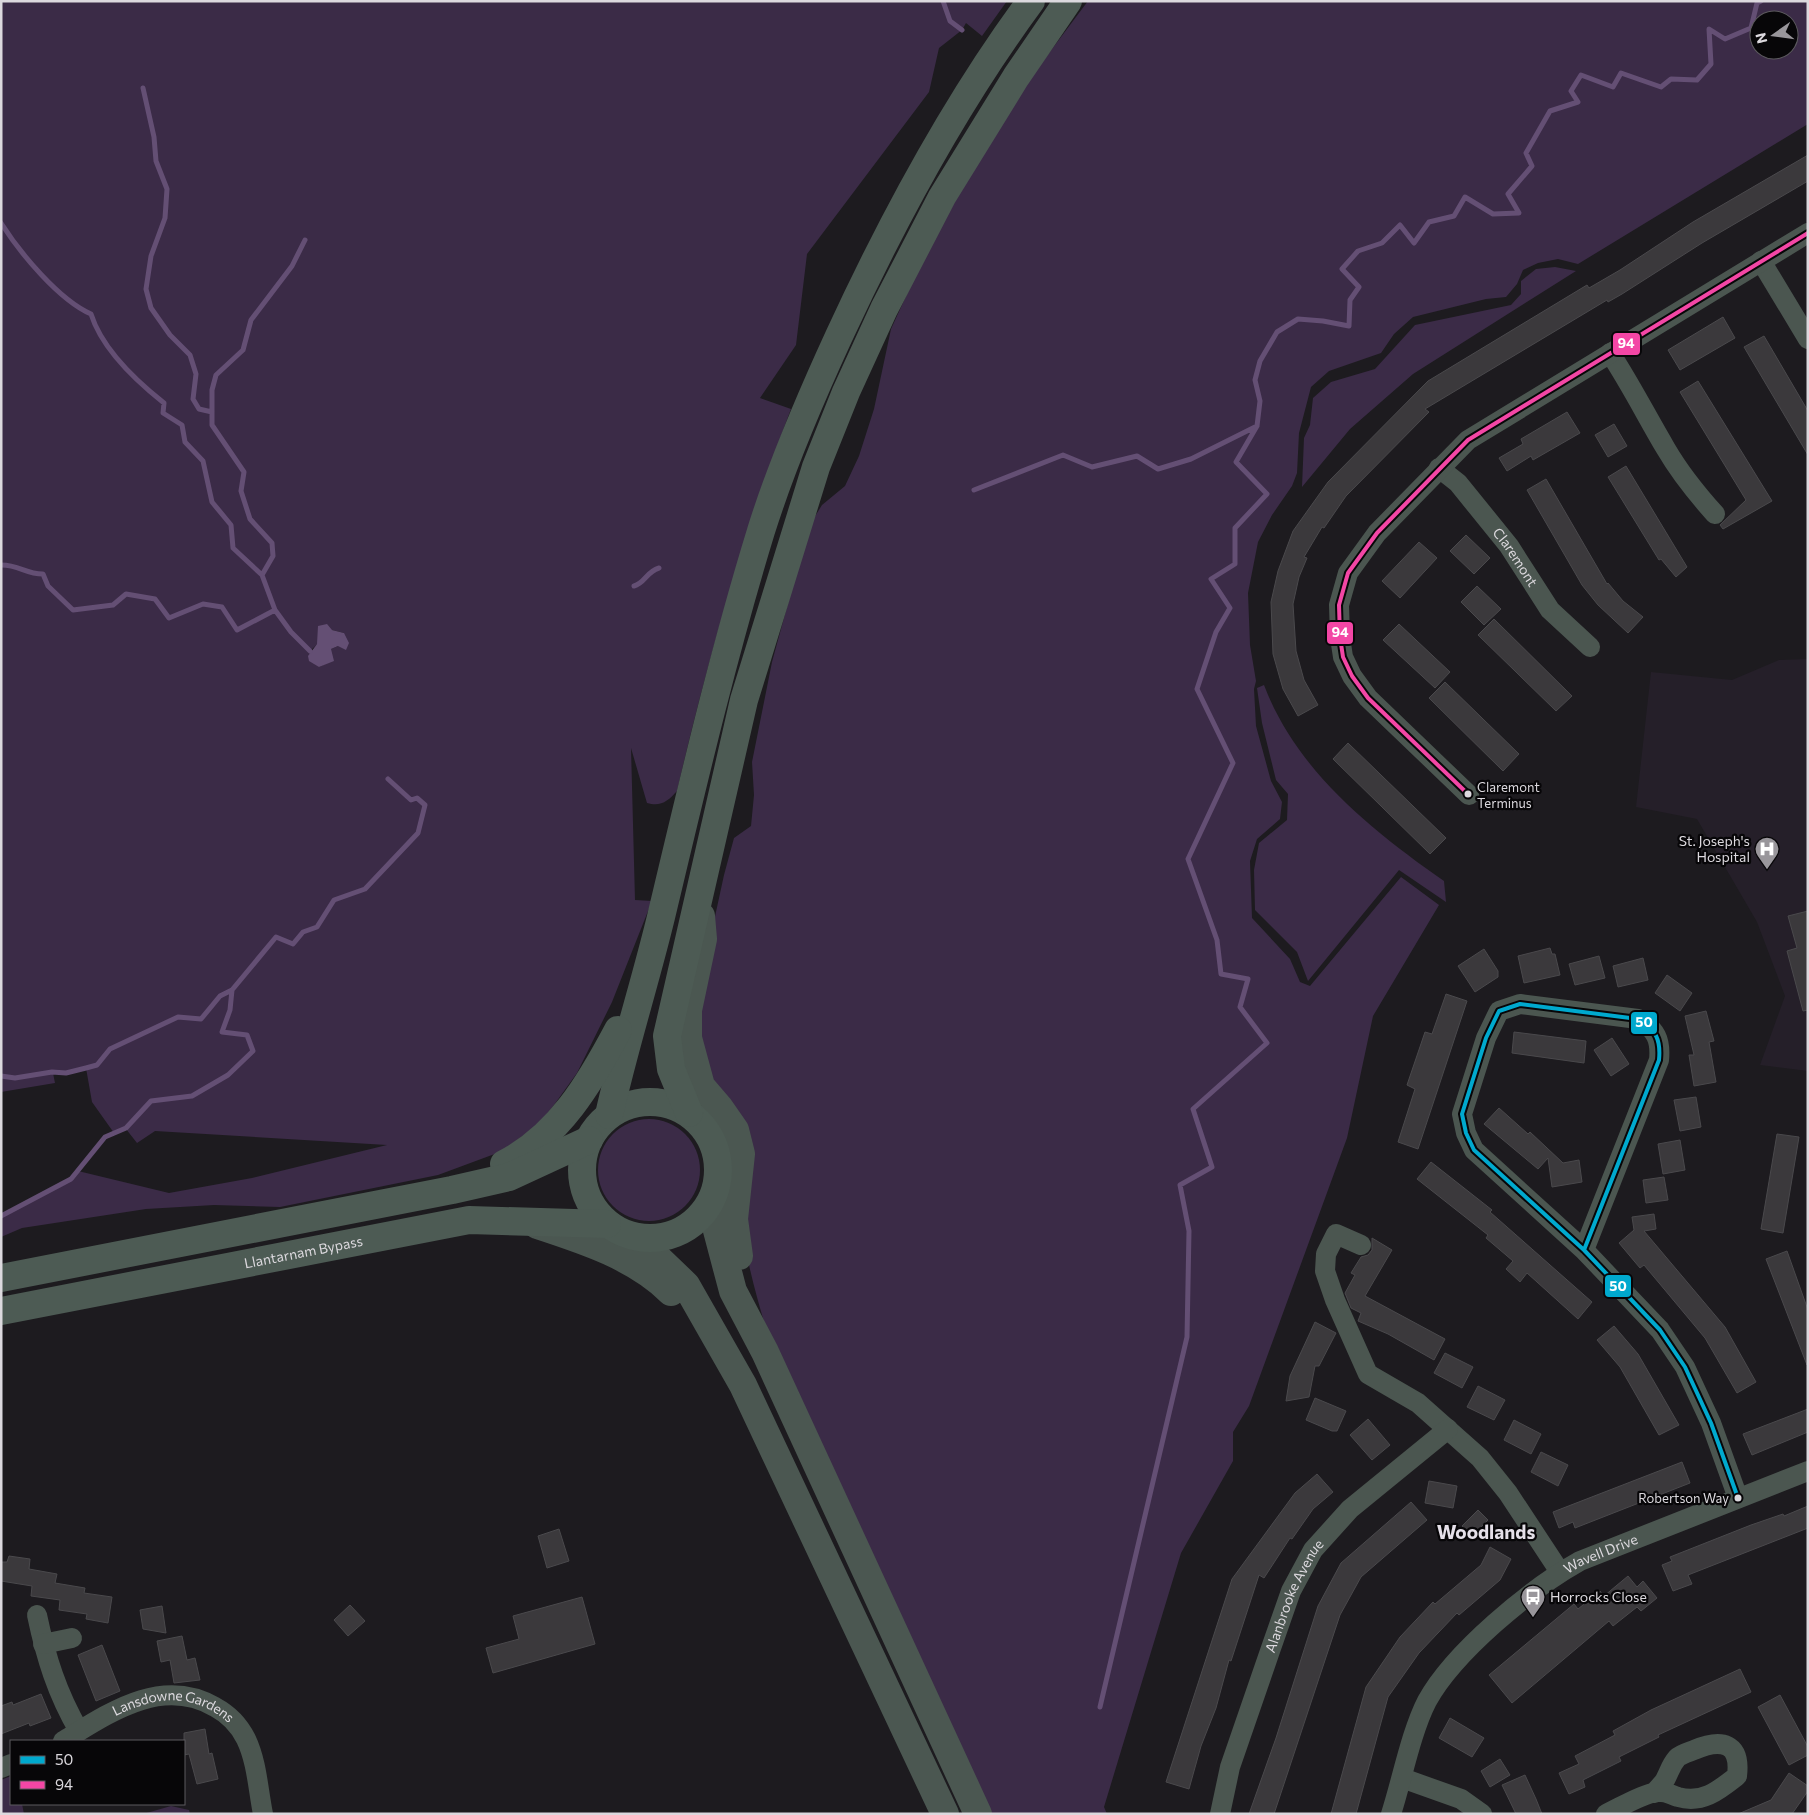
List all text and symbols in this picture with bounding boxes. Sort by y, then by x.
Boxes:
north arrow [1749,10,1799,60]
text: N [1751,31,1770,45]
line badge: 94 [1612,332,1641,356]
text: 94 [1617,334,1635,351]
street label: Claremont [1490,524,1542,590]
line badge: 94 [1326,621,1354,645]
text: 94 [1331,623,1349,640]
place label: Claremont Terminus [1477,779,1540,811]
marker: Claremont Terminus [1463,789,1473,799]
place label: St. Joseph's Hospital [1679,832,1750,865]
hospital icon: St. Joseph's Hospital [1754,836,1780,870]
line badge: 50 [1630,1011,1658,1035]
text: 50 [1635,1013,1653,1030]
street label: Llantarnam Bypass [243,1232,364,1272]
line badge: 50 [1604,1274,1632,1298]
text: 50 [1609,1277,1627,1294]
place label: Robertson Way [1638,1490,1729,1506]
marker: Robertson Way [1733,1493,1743,1503]
district label: Woodlands [1437,1520,1535,1543]
street label: Wavell Drive [1560,1530,1640,1577]
street label: Alanbrooke Avenue [1261,1535,1327,1655]
bus stop icon: Horrocks Close [1520,1584,1546,1618]
place label: Horrocks Close [1550,1588,1647,1605]
street label: Lansdowne Gardens [109,1686,238,1725]
legend [10,1740,185,1805]
text: 50 [55,1750,73,1768]
text: 94 [55,1775,73,1793]

